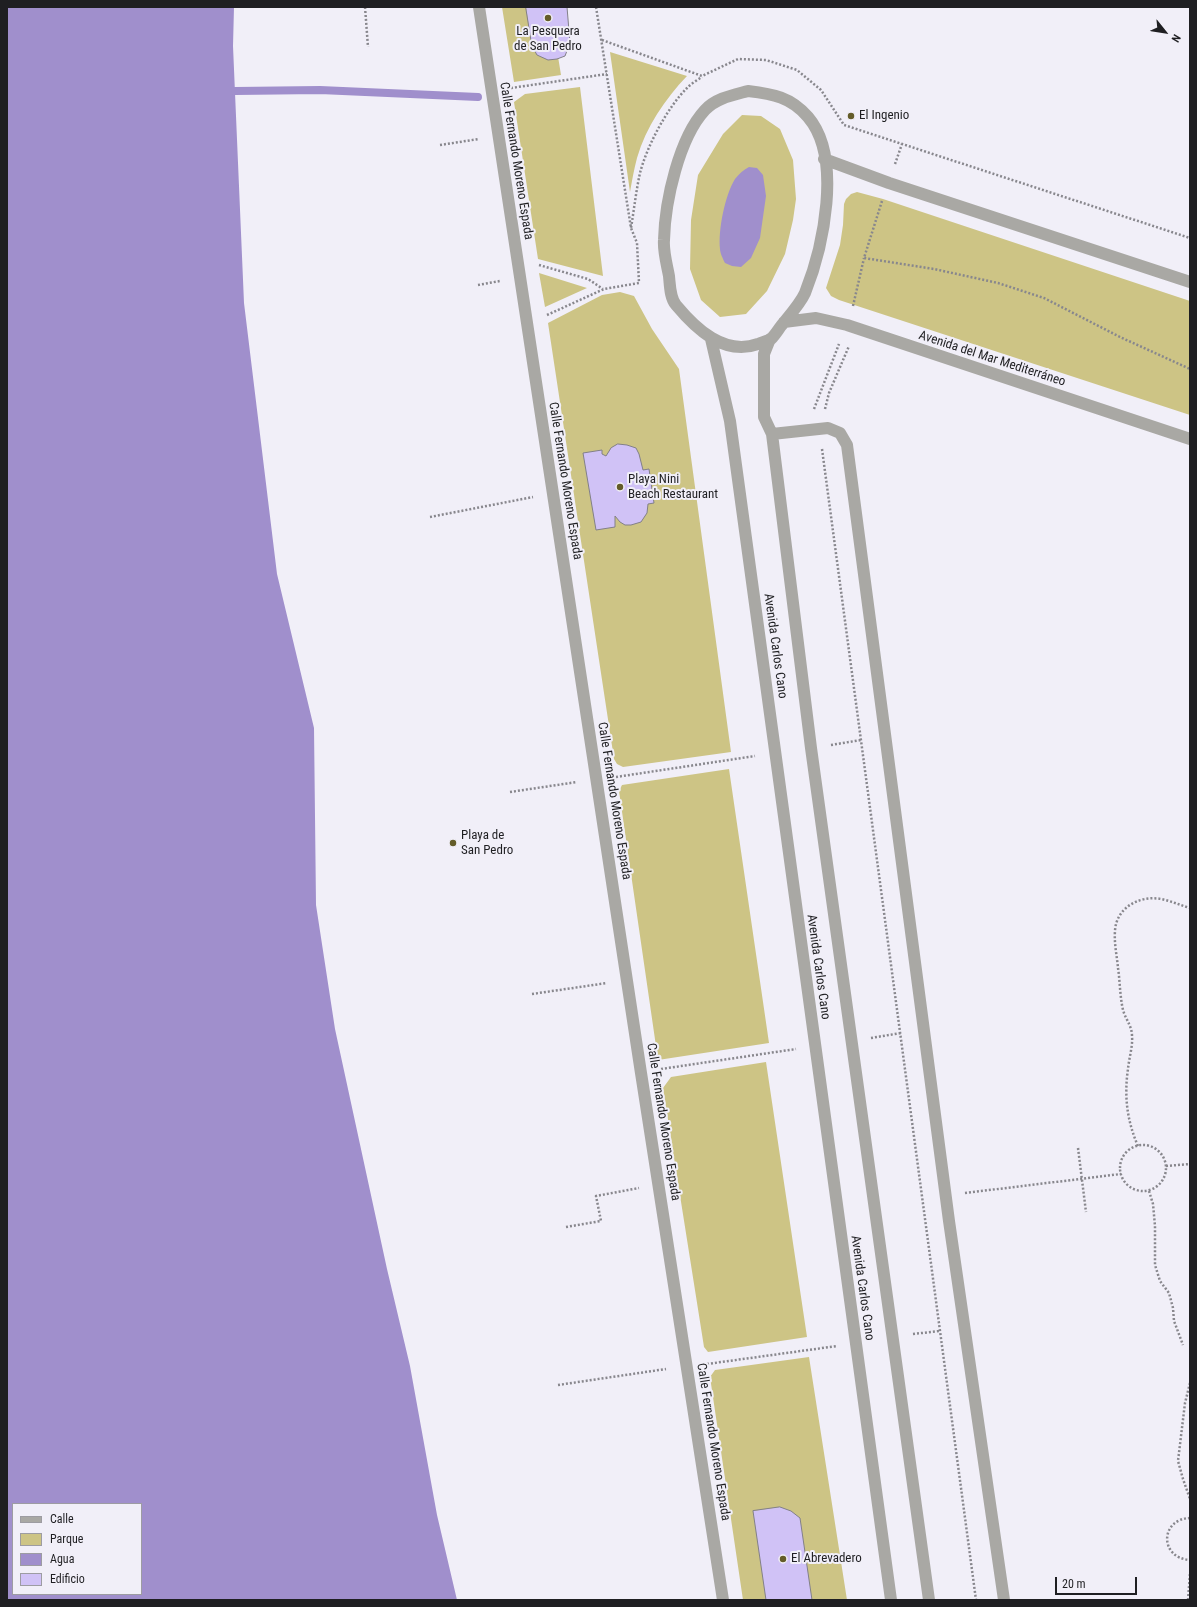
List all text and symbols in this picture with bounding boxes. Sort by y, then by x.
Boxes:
north arrow [1145,12,1185,52]
marker: La Pesquera de San Pedro [543,13,553,23]
place label: La Pesquera de San Pedro [514,24,582,55]
text: N [1169,32,1183,44]
street label: Calle Fernando Moreno Espada [496,81,536,241]
place label: El Ingenio [859,108,909,124]
marker: El Ingenio [846,111,856,121]
street label: Avenida del Mar Mediterráneo [917,328,1067,390]
street label: Calle Fernando Moreno Espada [545,401,585,561]
place label: Playa Nini Beach Restaurant [628,472,718,503]
marker: Playa Nini Beach Restaurant [615,482,625,492]
street label: Avenida Carlos Cano [760,592,790,700]
street label: Calle Fernando Moreno Espada [594,721,634,881]
place label: Playa de San Pedro [461,828,513,859]
marker: Playa de San Pedro [448,838,458,848]
street label: Avenida Carlos Cano [803,913,833,1021]
street label: Calle Fernando Moreno Espada [643,1042,683,1202]
street label: Avenida Carlos Cano [847,1234,877,1342]
street label: Calle Fernando Moreno Espada [693,1362,733,1522]
legend [12,1503,142,1595]
text: Calle [50,1512,74,1526]
text: Parque [50,1532,83,1546]
place label: El Abrevadero [791,1551,862,1567]
text: Agua [50,1552,74,1566]
marker: El Abrevadero [778,1554,788,1564]
scale bar [1057,1569,1139,1595]
text: Edificio [50,1572,85,1586]
text: 20 m [1062,1577,1086,1591]

